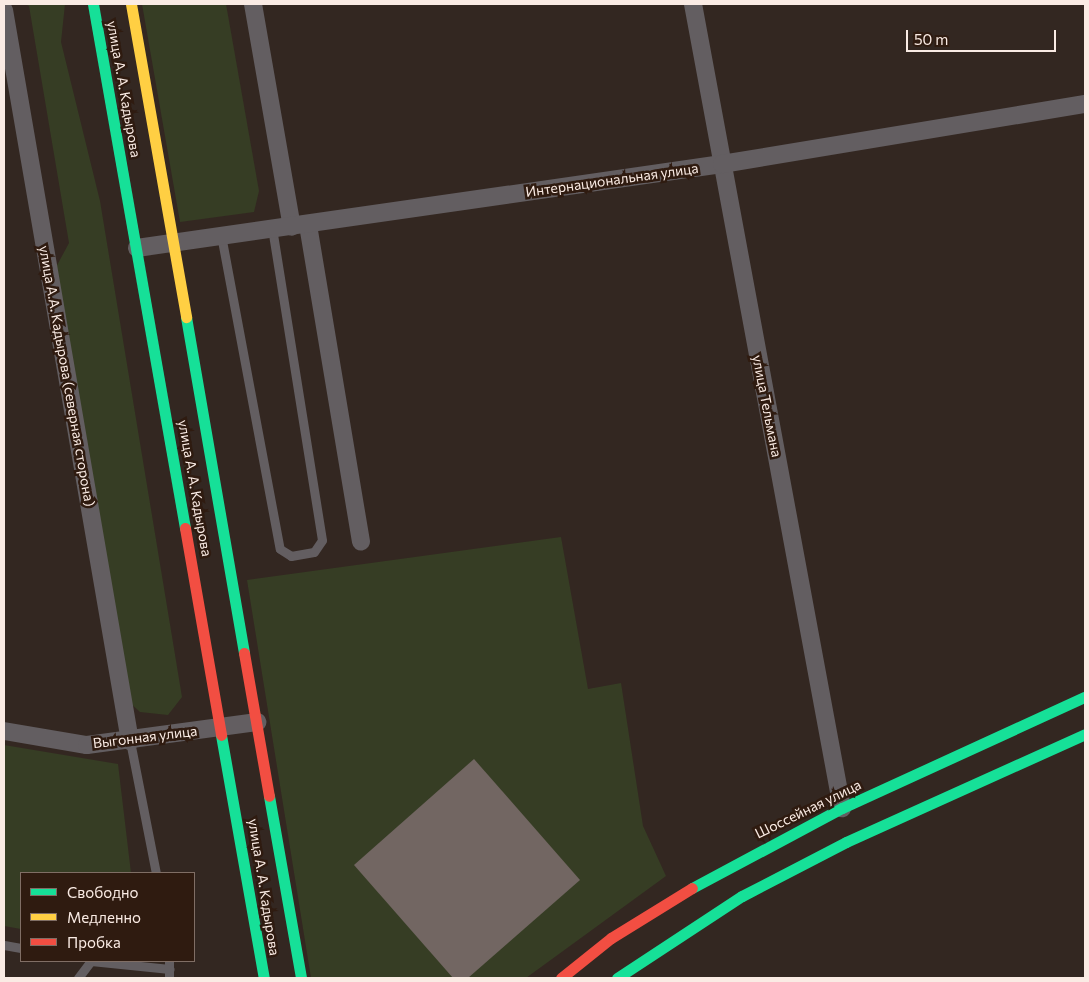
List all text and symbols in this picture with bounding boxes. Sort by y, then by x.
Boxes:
street label: улица А. А. Кадырова [104,19,144,159]
scale bar [909,20,1059,52]
text: 50 m [914,30,948,48]
street label: Интернациональная улица [524,160,700,200]
street label: улица А.А. Кадырова (северная сторона) [36,244,98,508]
street label: улица Тельмана [749,353,785,459]
street label: улица А. А. Кадырова [175,418,215,558]
street label: Выгонная улица [92,722,198,752]
street label: Шоссейная улица [752,776,864,842]
street label: улица А. А. Кадырова [245,817,283,957]
legend [20,872,195,962]
text: Свободно [67,883,138,901]
text: Медленно [67,908,141,926]
text: Пробка [67,933,121,951]

